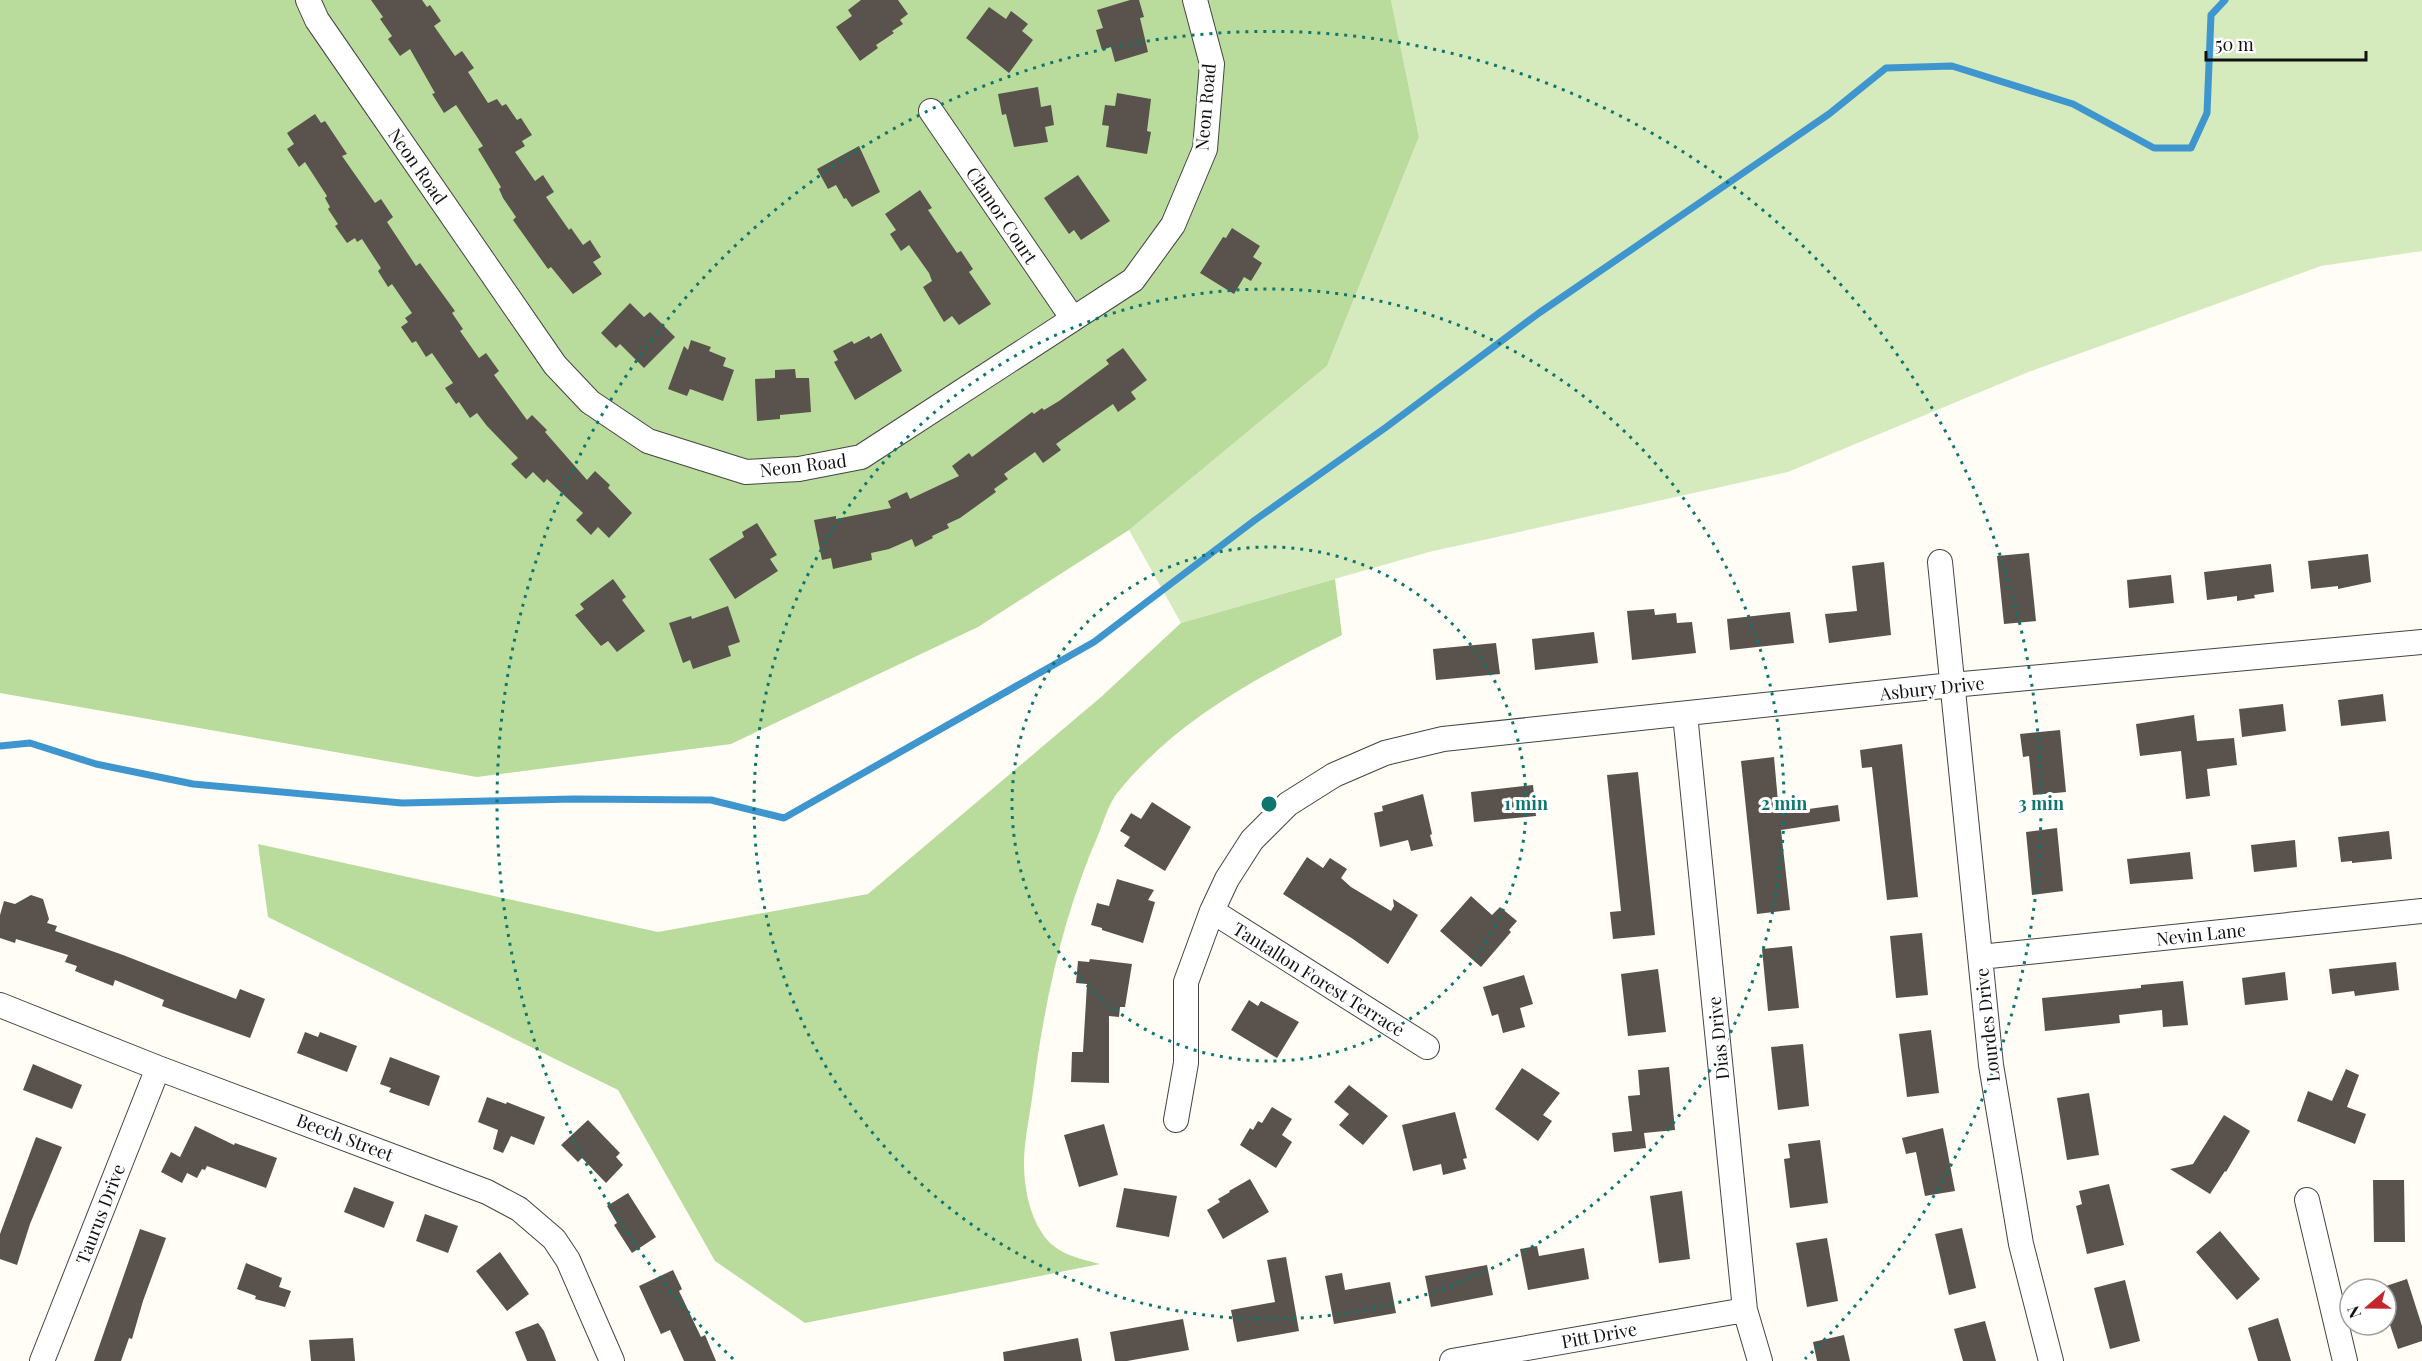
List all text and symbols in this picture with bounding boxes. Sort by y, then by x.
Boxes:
scale bar [2206,24,2366,62]
text: 50 m [2215,32,2254,56]
street label: Neon Road [1189,62,1221,152]
street label: Neon Road [383,123,453,209]
street label: Clamor Court [961,162,1043,268]
street label: Neon Road [758,448,848,482]
street label: Asbury Drive [1877,671,1986,706]
text: 1 min [1504,791,1548,815]
text: 2 min [1761,791,1807,815]
text: 3 min [2018,791,2064,815]
centre of rings [1259,794,1279,814]
street label: Tantallon Forest Terrace [1229,916,1409,1042]
street label: Nevin Lane [2155,917,2247,951]
street label: Lourdes Drive [1969,967,2005,1083]
street label: Dias Drive [1702,995,1734,1081]
street label: Beech Street [293,1108,397,1167]
street label: Taurus Drive [70,1161,130,1267]
north arrow [2338,1277,2398,1337]
text: N [2341,1303,2365,1321]
street label: Pitt Drive [1559,1317,1639,1353]

